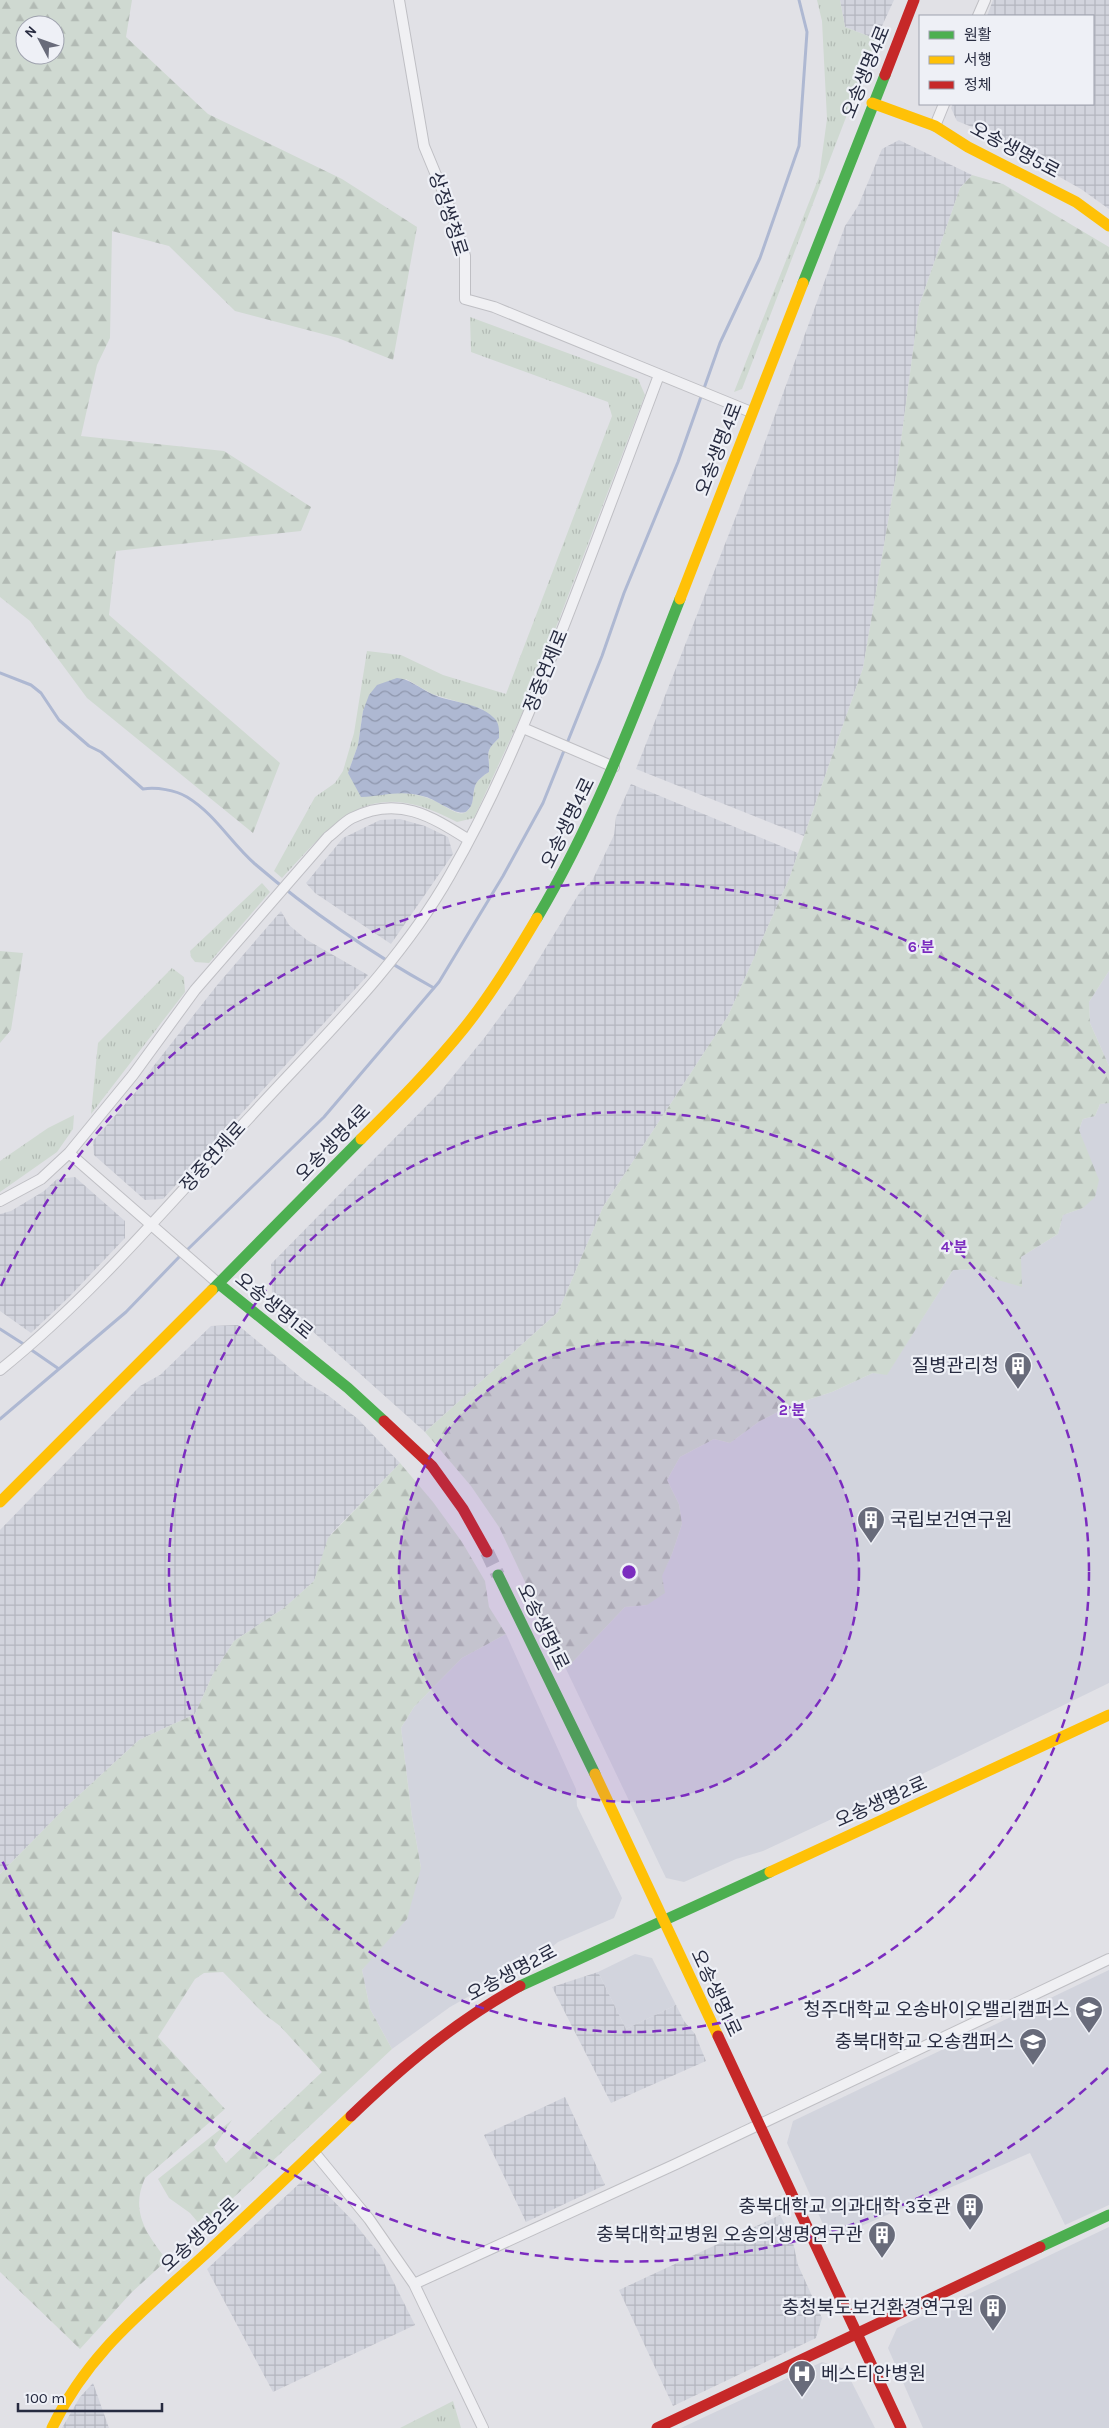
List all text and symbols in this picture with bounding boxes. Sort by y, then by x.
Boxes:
north arrow [15,15,65,65]
legend [919,15,1094,105]
text: N [21,22,40,41]
street label: 오송생명4로 [837,22,895,122]
text: 원활 [964,26,992,44]
text: 서행 [964,51,992,69]
text: 정체 [964,76,992,94]
street label: 오송생명5로 [967,117,1063,183]
street label: 상정쌍청로 [424,169,472,259]
street label: 오송생명4로 [691,399,747,499]
street label: 정중연제로 [519,626,573,716]
street label: 오송생명4로 [537,774,599,872]
text: 6 분 [908,938,935,956]
street label: 오송생명4로 [291,1100,375,1186]
street label: 정중연제로 [176,1117,250,1197]
text: 4 분 [941,1238,967,1256]
street label: 오송생명1로 [231,1268,317,1344]
building icon: 질병관리청 [1003,1351,1033,1390]
place label: 질병관리청 [912,1355,999,1377]
text: 2 분 [779,1401,806,1419]
building icon: 국립보건연구원 [856,1505,886,1544]
place label: 국립보건연구원 [890,1509,1012,1531]
centre of rings [620,1563,638,1581]
street label: 오송생명1로 [513,1580,573,1674]
street label: 오송생명2로 [832,1772,930,1832]
street label: 오송생명2로 [463,1940,561,2006]
street label: 오송생명1로 [686,1946,746,2040]
school or university icon: 청주대학교 오송바이오밸리캠퍼스 [1074,1995,1104,2034]
place label: 청주대학교 오송바이오밸리캠퍼스 [803,1999,1070,2021]
school or university icon: 충북대학교 오송캠퍼스 [1018,2027,1048,2066]
place label: 충북대학교 오송캠퍼스 [835,2031,1014,2053]
building icon: 충북대학교 의과대학 3호관 [955,2192,985,2231]
street label: 오송생명2로 [157,2193,243,2277]
place label: 충북대학교 의과대학 3호관 [738,2196,951,2218]
building icon: 충북대학교병원 오송의생명연구관 [867,2220,897,2259]
place label: 충북대학교병원 오송의생명연구관 [596,2224,863,2246]
building icon: 충청북도보건환경연구원 [978,2293,1008,2332]
place label: 충청북도보건환경연구원 [782,2297,974,2319]
hospital icon: 베스티안병원 [787,2359,817,2398]
place label: 베스티안병원 [821,2363,926,2385]
scale bar [18,2380,161,2412]
text: 100 m [25,2389,65,2407]

